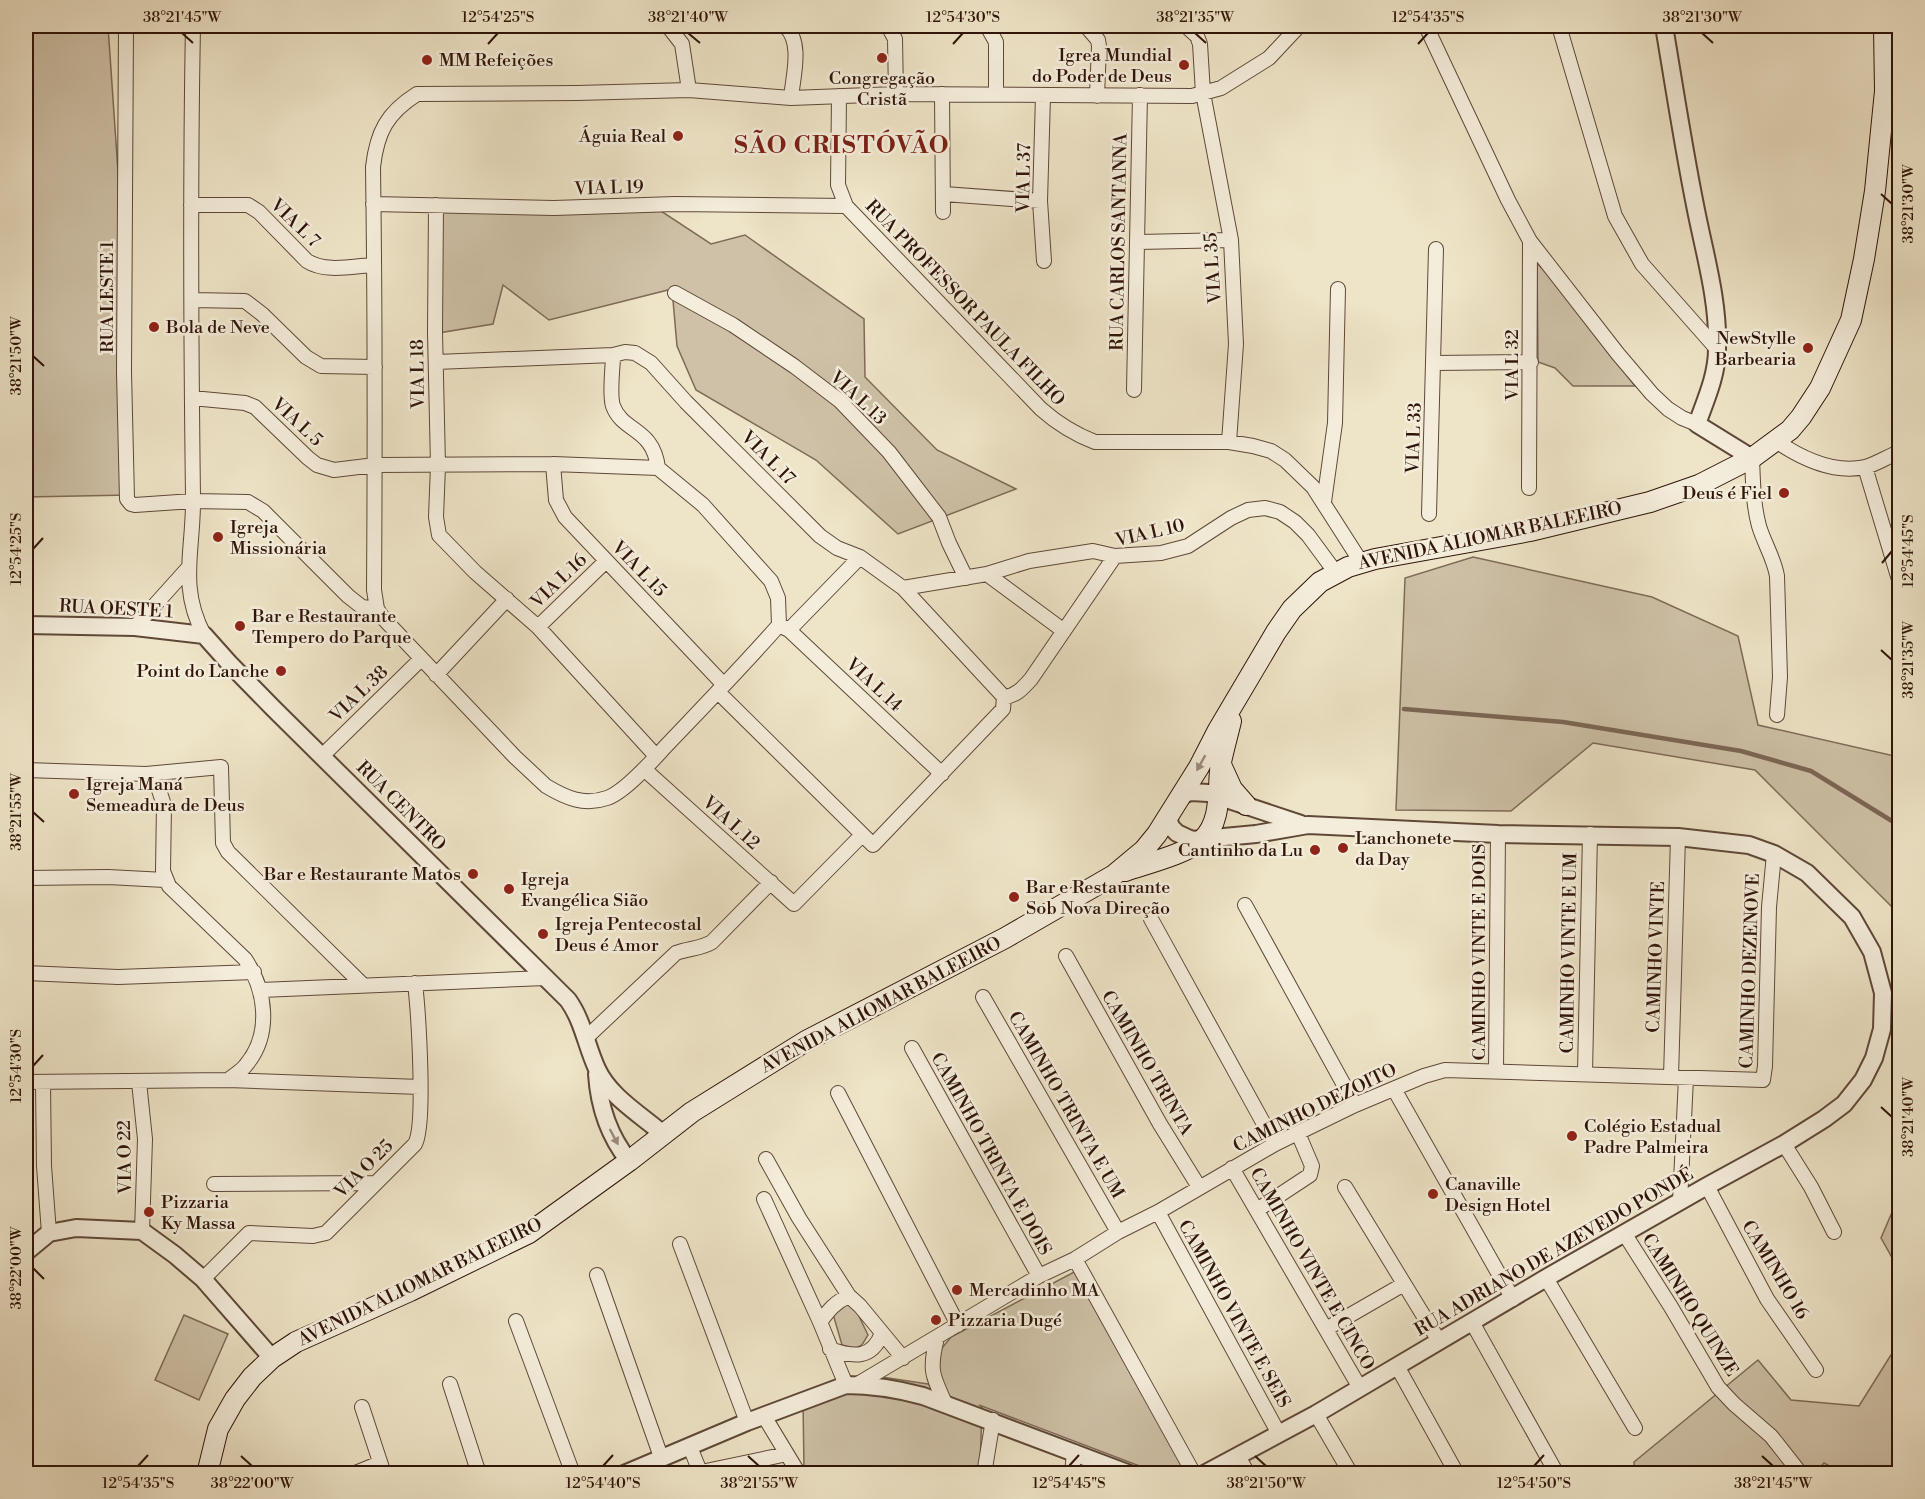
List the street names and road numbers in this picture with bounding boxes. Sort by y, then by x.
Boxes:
street label: RUA CARLOS SANTANNA [1106,132,1132,351]
street label: VIA L 37 [1012,143,1036,214]
street label: VIA L 19 [573,175,644,201]
street label: VIA L 7 [265,193,325,252]
street label: RUA PROFESSOR PAULA FILHO [860,195,1070,411]
street label: VIA L 35 [1199,232,1227,305]
street label: RUA LESTE 1 [96,241,119,353]
street label: VIA L 32 [1501,329,1524,402]
street label: VIA L 18 [406,339,430,410]
street label: VIA L 13 [824,365,891,430]
street label: VIA L 5 [266,392,327,451]
street label: VIA L 33 [1401,402,1427,475]
street label: VIA L 17 [735,425,800,490]
street label: AVENIDA ALIOMAR BALEEIRO [1355,497,1624,575]
street label: VIA L 10 [1112,514,1187,552]
street label: VIA L 15 [606,535,671,602]
street label: VIA L 16 [525,549,592,614]
street label: RUA OESTE 1 [58,595,174,623]
street label: VIA L 14 [840,652,907,717]
street label: VIA L 38 [324,661,393,728]
street label: RUA CENTRO [351,756,451,856]
street label: VIA L 12 [697,790,765,855]
street label: CAMINHO VINTE E DOIS [1468,844,1491,1060]
street label: CAMINHO VINTE E UM [1556,852,1582,1054]
street label: CAMINHO DEZENOVE [1735,873,1765,1069]
street label: CAMINHO VINTE [1642,881,1670,1033]
street label: AVENIDA ALIOMAR BALEEIRO [756,932,1005,1079]
street label: CAMINHO TRINTA [1096,986,1198,1140]
street label: CAMINHO TRINTA E UM [1003,1007,1129,1203]
street label: CAMINHO TRINTA E DOIS [926,1048,1056,1260]
street label: CAMINHO DEZOITO [1229,1058,1401,1158]
street label: VIA O 22 [113,1120,137,1195]
street label: VIA O 25 [329,1135,398,1204]
street label: RUA ADRIANO DE AZEVEDO PONDÉ [1410,1162,1698,1342]
street label: CAMINHO VINTE E CINCO [1244,1164,1380,1374]
street label: AVENIDA ALIOMAR BALEEIRO [293,1213,546,1352]
street label: CAMINHO VINTE E SEIS [1173,1216,1295,1412]
street label: CAMINHO 16 [1736,1216,1814,1324]
street label: CAMINHO QUINZE [1637,1229,1743,1381]

